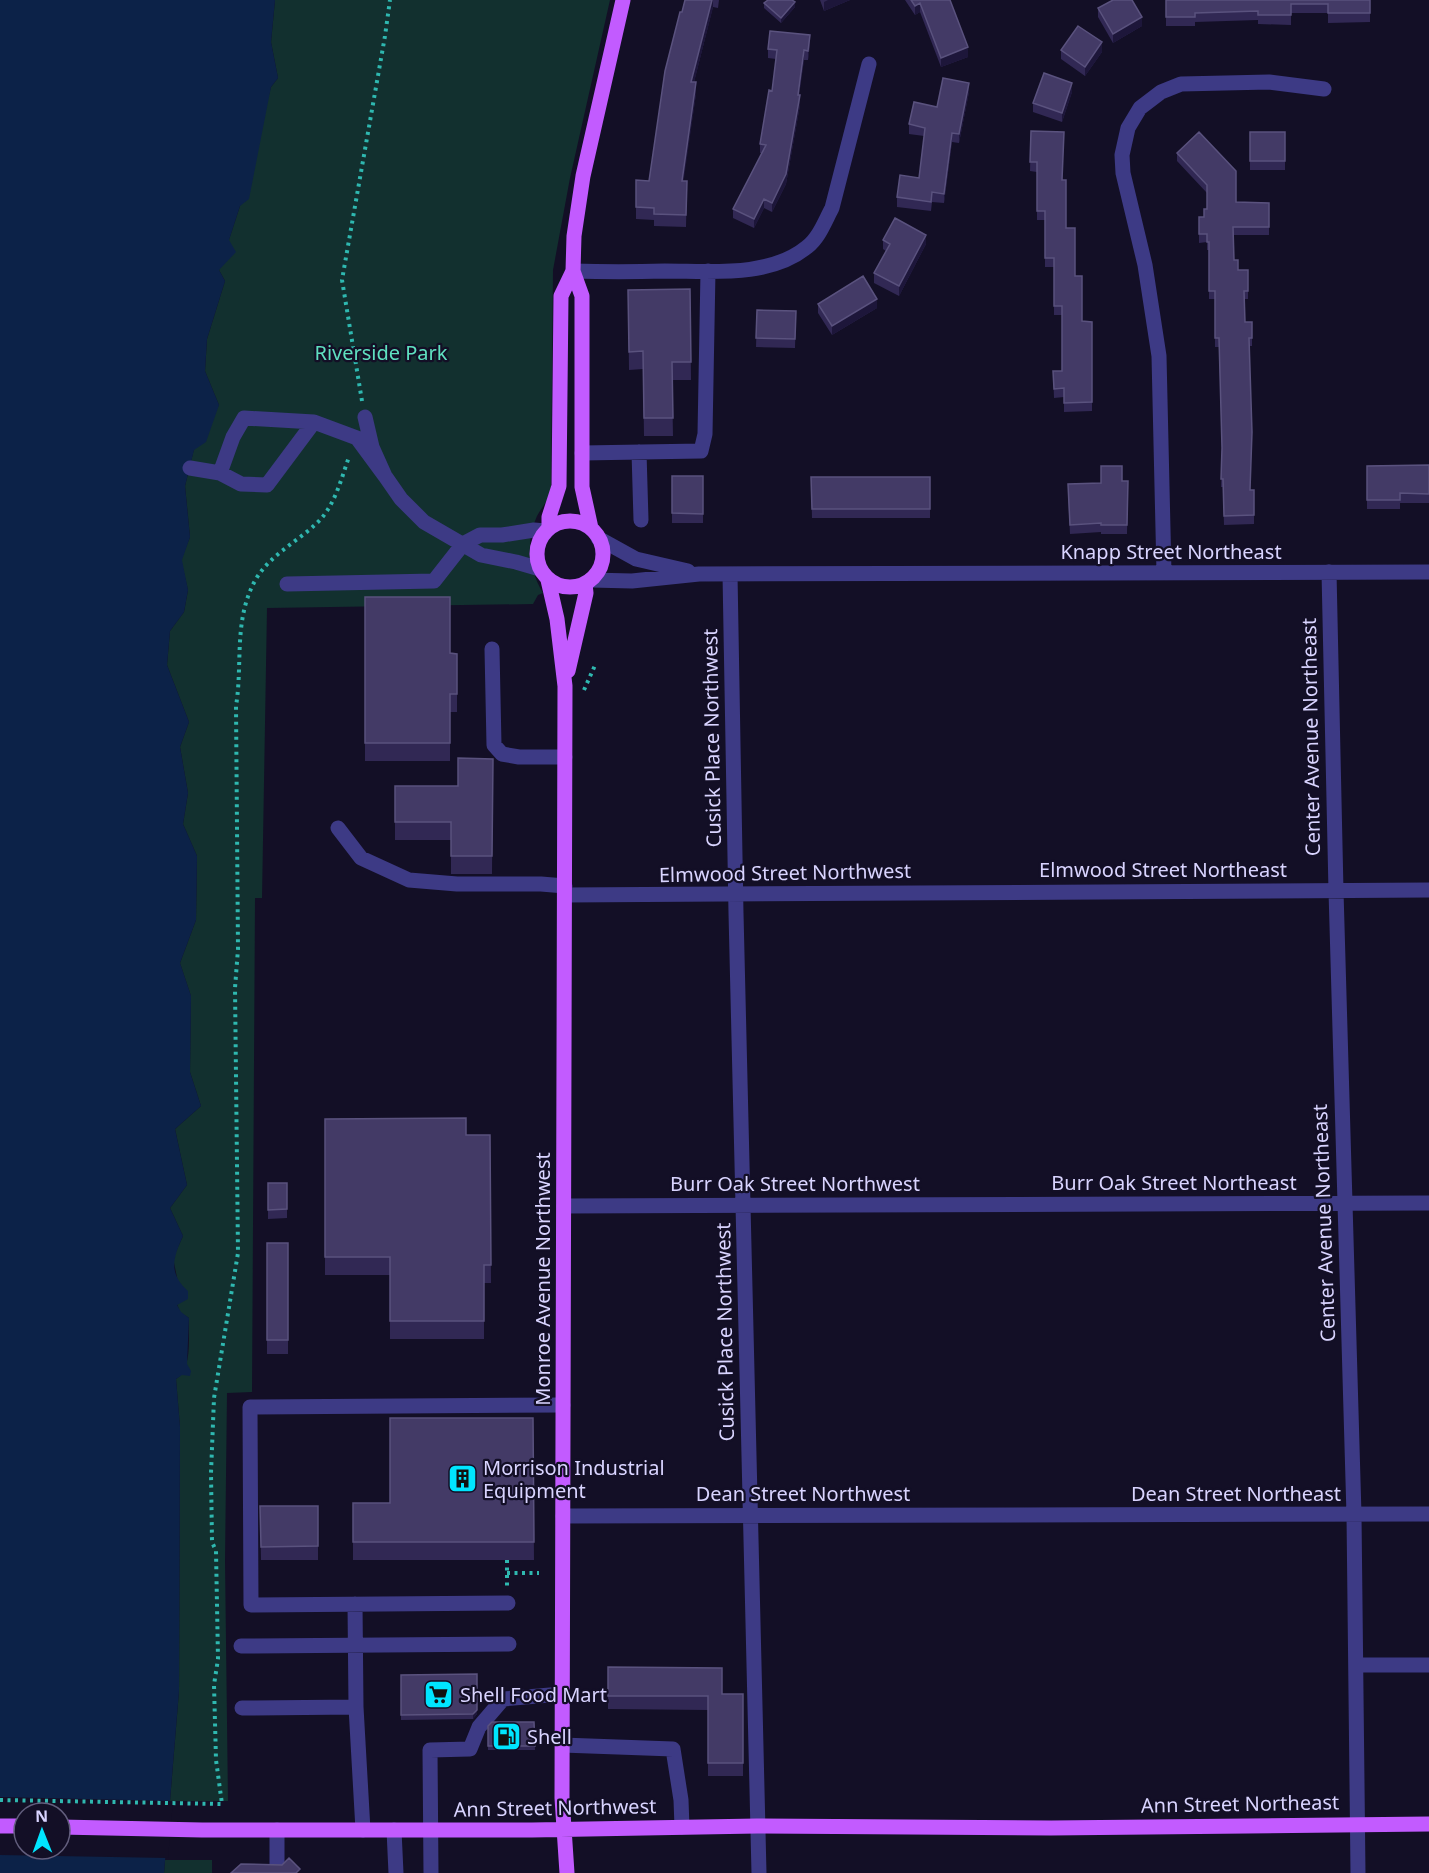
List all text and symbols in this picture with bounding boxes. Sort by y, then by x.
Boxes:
park label: Riverside Park [314,339,448,366]
street label: Knapp Street Northeast [1060,538,1282,565]
street label: Center Avenue Northeast [1295,618,1326,856]
street label: Cusick Place Northwest [696,628,727,848]
street label: Elmwood Street Northeast [1039,856,1287,883]
street label: Elmwood Street Northwest [659,857,911,888]
street label: Center Avenue Northeast [1306,1104,1341,1342]
street label: Monroe Avenue Northwest [529,1152,556,1406]
street label: Burr Oak Street Northeast [1051,1169,1297,1196]
street label: Burr Oak Street Northwest [670,1170,920,1197]
street label: Cusick Place Northwest [709,1222,740,1442]
place label: Morrison Industrial Equipment [483,1454,665,1504]
building icon: Morrison Industrial Equipment [446,1463,478,1495]
street label: Dean Street Northwest [696,1480,910,1507]
street label: Dean Street Northeast [1131,1480,1341,1507]
supermarket icon: Shell Food Mart [423,1679,455,1711]
place label: Shell Food Mart [460,1681,607,1708]
fuel station icon: Shell [490,1721,522,1753]
place label: Shell [527,1723,572,1750]
street label: Ann Street Northeast [1141,1788,1339,1819]
street label: Ann Street Northwest [453,1792,657,1823]
north arrow [12,1801,72,1861]
text: N [35,1805,48,1827]

